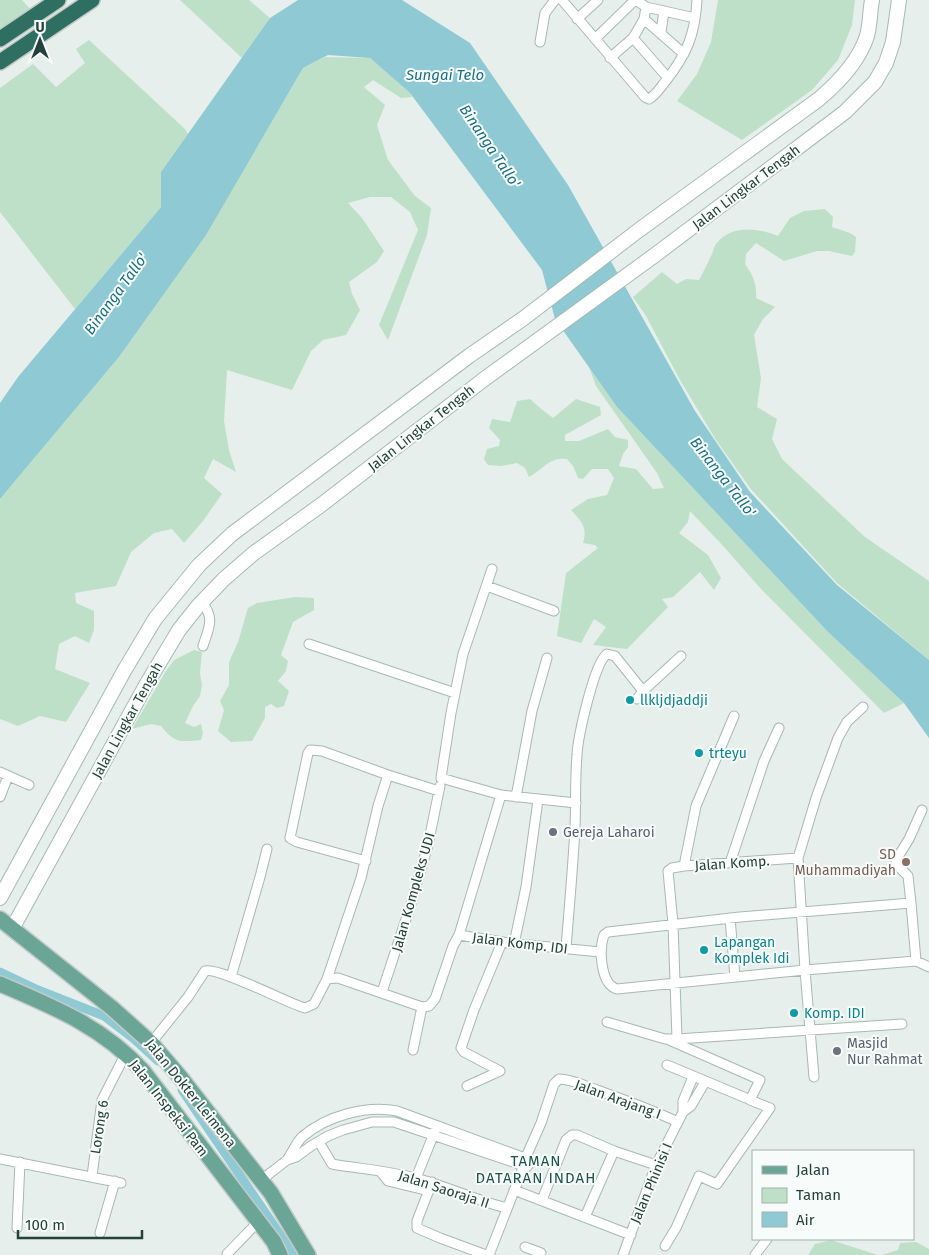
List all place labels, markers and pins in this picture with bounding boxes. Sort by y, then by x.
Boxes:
place label: llkljdjaddji [640,692,708,709]
marker: llkljdjaddji [624,694,636,706]
place label: trteyu [709,745,747,762]
marker: trteyu [693,747,705,759]
place label: Gereja Laharoi [563,824,655,841]
marker: Gereja Laharoi [547,826,559,838]
place label: SD Muhammadiyah [795,846,896,879]
marker: SD Muhammadiyah [900,856,912,868]
place label: Lapangan Komplek Idi [714,934,790,967]
marker: Lapangan Komplek Idi [698,944,710,956]
place label: Komp. IDI [804,1005,865,1022]
marker: Komp. IDI [788,1007,800,1019]
place label: Masjid Nur Rahmat [847,1035,924,1068]
marker: Masjid Nur Rahmat [831,1045,843,1057]

